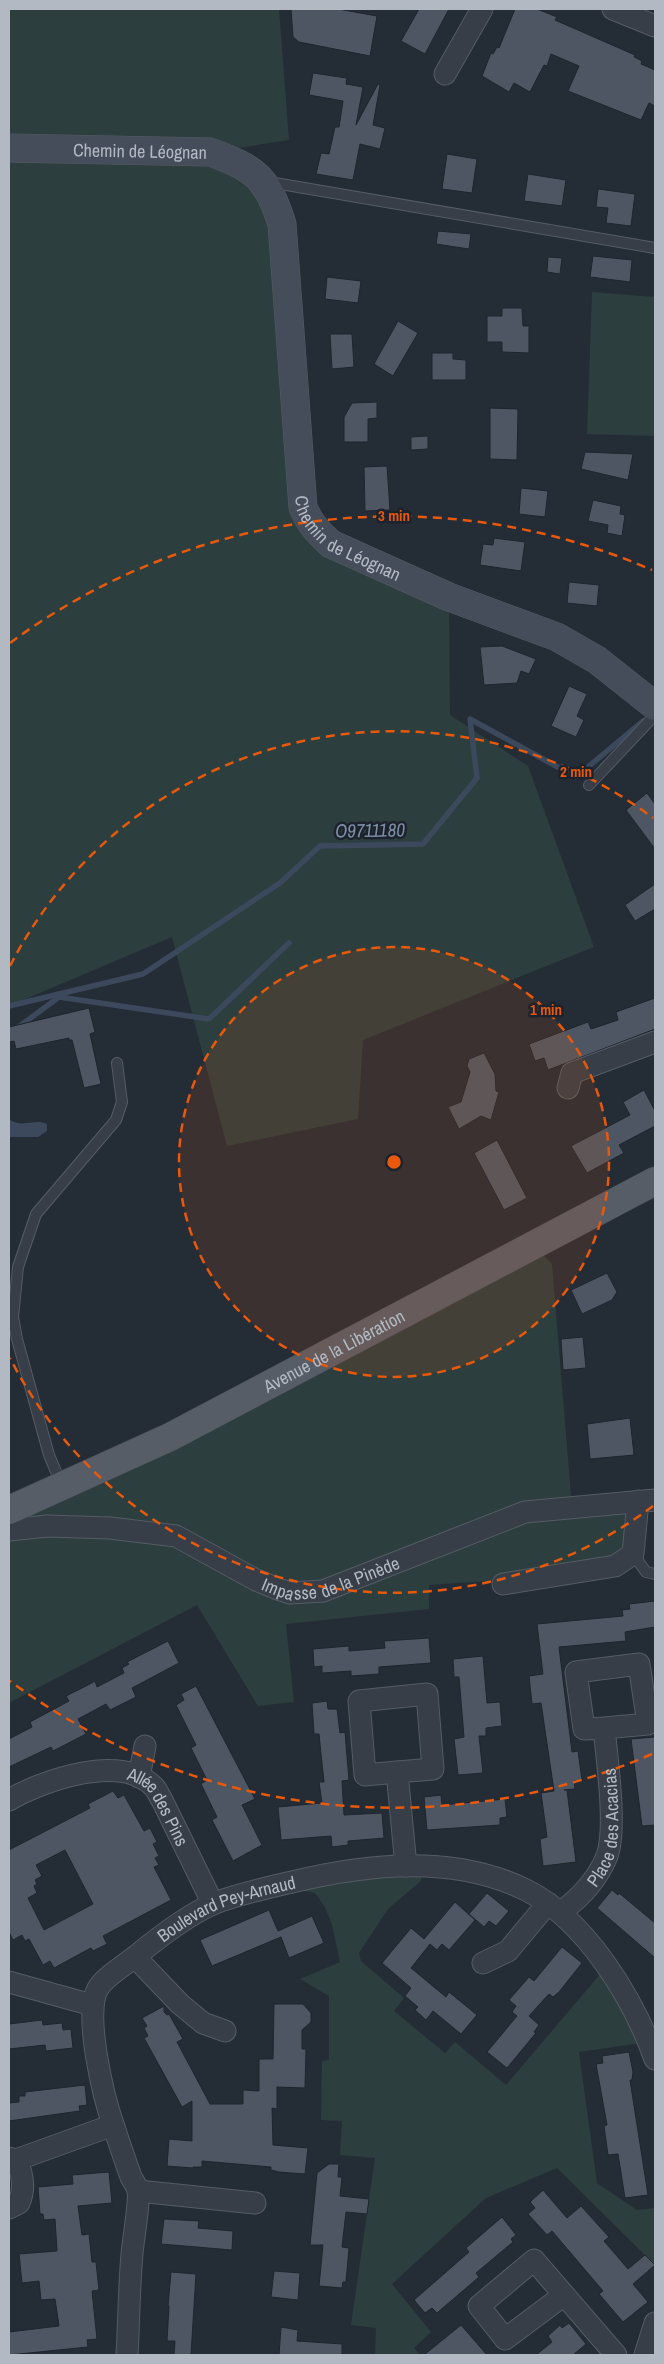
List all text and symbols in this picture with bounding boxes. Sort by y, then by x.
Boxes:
street label: Chemin de Léognan [73,137,207,164]
street label: Chemin de Léognan [290,495,405,586]
text: 3 min [378,505,410,526]
text: 2 min [560,761,592,782]
water label: O9711180 [335,816,406,844]
text: 1 min [530,999,562,1020]
centre of rings [385,1153,403,1171]
street label: Avenue de la Libération [258,1303,409,1399]
street label: Impasse de la Pinède [258,1550,403,1606]
street label: Allée des Pins [124,1760,195,1850]
street label: Place des Acacias [580,1767,624,1891]
street label: Boulevard Pey-Arnaud [152,1869,298,1948]

